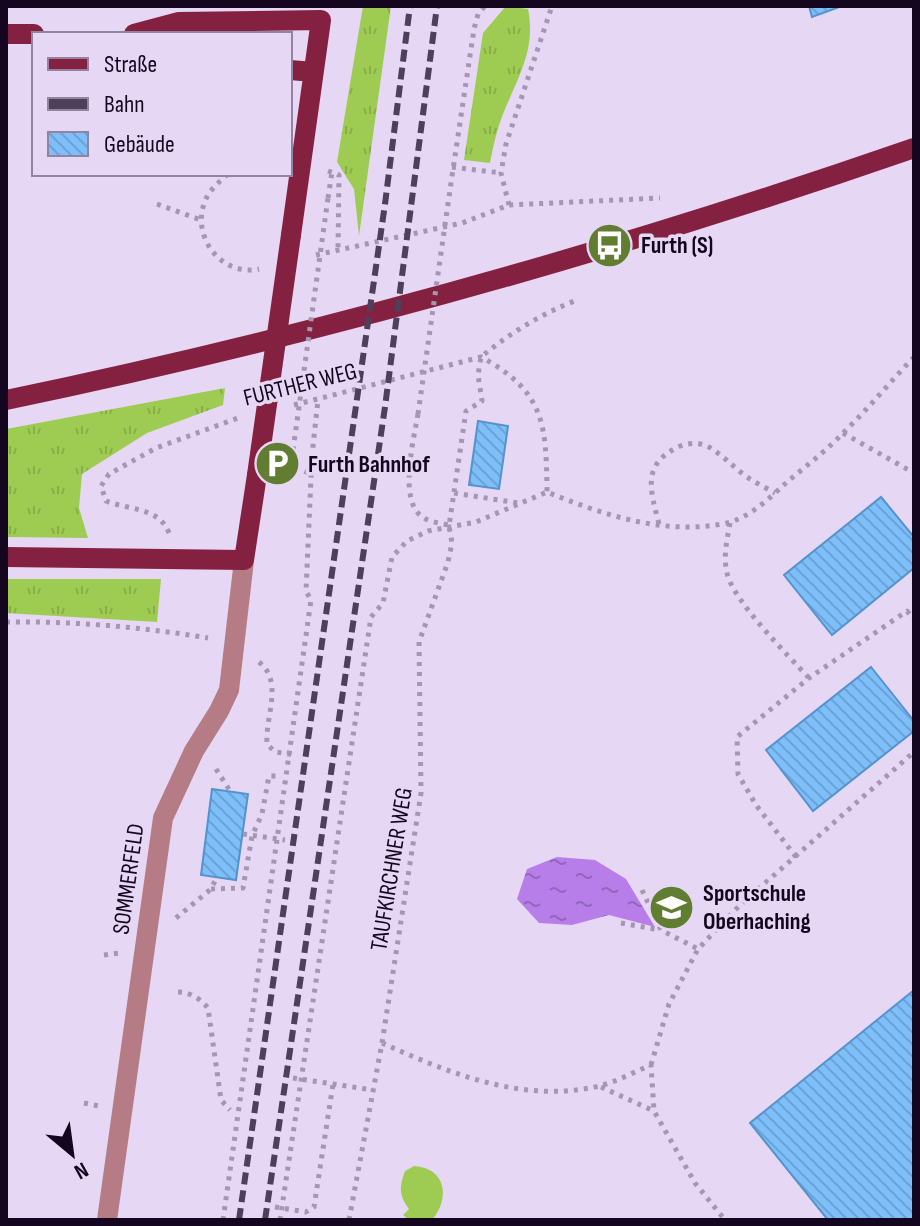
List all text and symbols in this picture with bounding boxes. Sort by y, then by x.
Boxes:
legend [32,32,292,176]
text: Straße [104,50,157,79]
text: Bahn [104,90,145,119]
text: Gebäude [104,130,175,159]
bus stop icon: Furth (S) [586,221,634,269]
place label: Furth (S) [641,231,713,260]
street label: FURTHER WEG [240,356,360,413]
parking icon: Furth Bahnhof [253,440,301,488]
place label: Furth Bahnhof [308,450,430,479]
street label: TAUFKIRCHNER WEG [364,785,419,953]
street label: SOMMERFELD [106,822,151,936]
place label: Sportschule Oberhaching [703,879,811,936]
school or university icon: Sportschule Oberhaching [648,883,696,931]
north arrow [32,1114,112,1194]
text: N [69,1156,93,1185]

